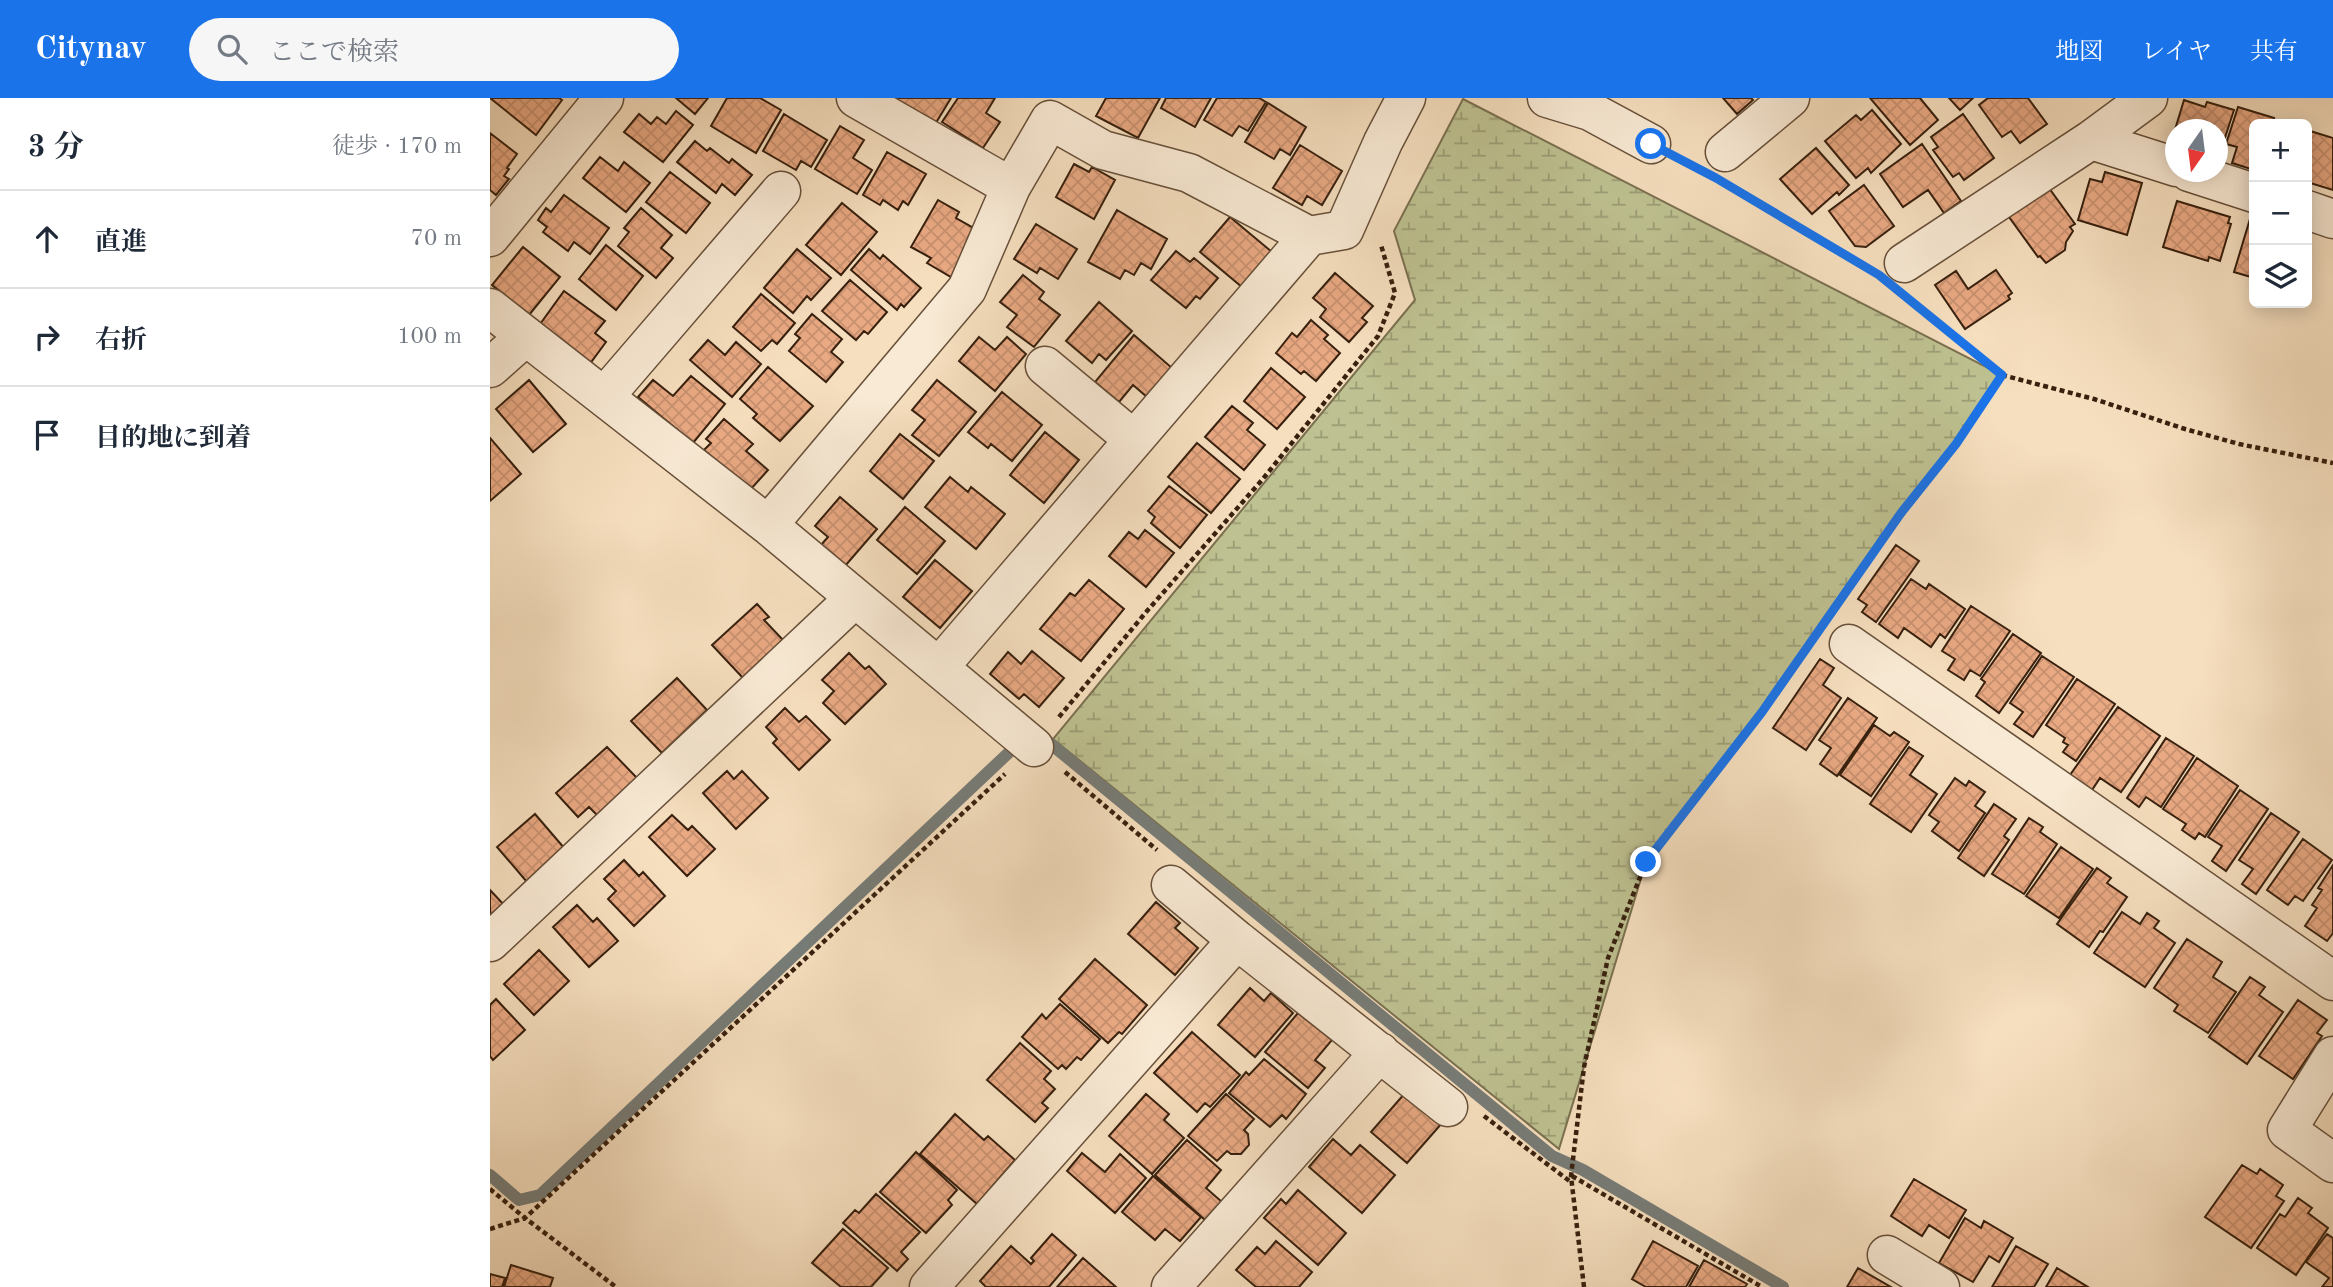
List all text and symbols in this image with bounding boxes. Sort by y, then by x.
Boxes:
search box [189,18,679,81]
icon: search [213,30,251,68]
text: Citynav [35,33,147,66]
text: ここで検索 [269,40,399,66]
text: 地図 [2055,41,2103,65]
text: レイヤ [2141,41,2212,65]
text: 共有 [2250,41,2298,65]
north arrow [2165,119,2228,182]
map controls [2249,119,2312,308]
button: + [2249,119,2312,182]
route start [1635,128,1666,159]
text: 3 分 [28,133,84,163]
text: 徒歩 · 170 m [332,135,462,158]
button: − [2249,182,2312,245]
icon: ahead [28,220,66,258]
text: 70 m [411,227,462,250]
text: 直進 [95,230,147,256]
button: layers [2249,245,2312,308]
icon: right [28,318,66,356]
text: 100 m [397,325,462,348]
text: 右折 [95,328,147,354]
icon: arrive [28,416,66,454]
text: 目的地に到着 [95,426,251,452]
route end [1630,846,1661,877]

